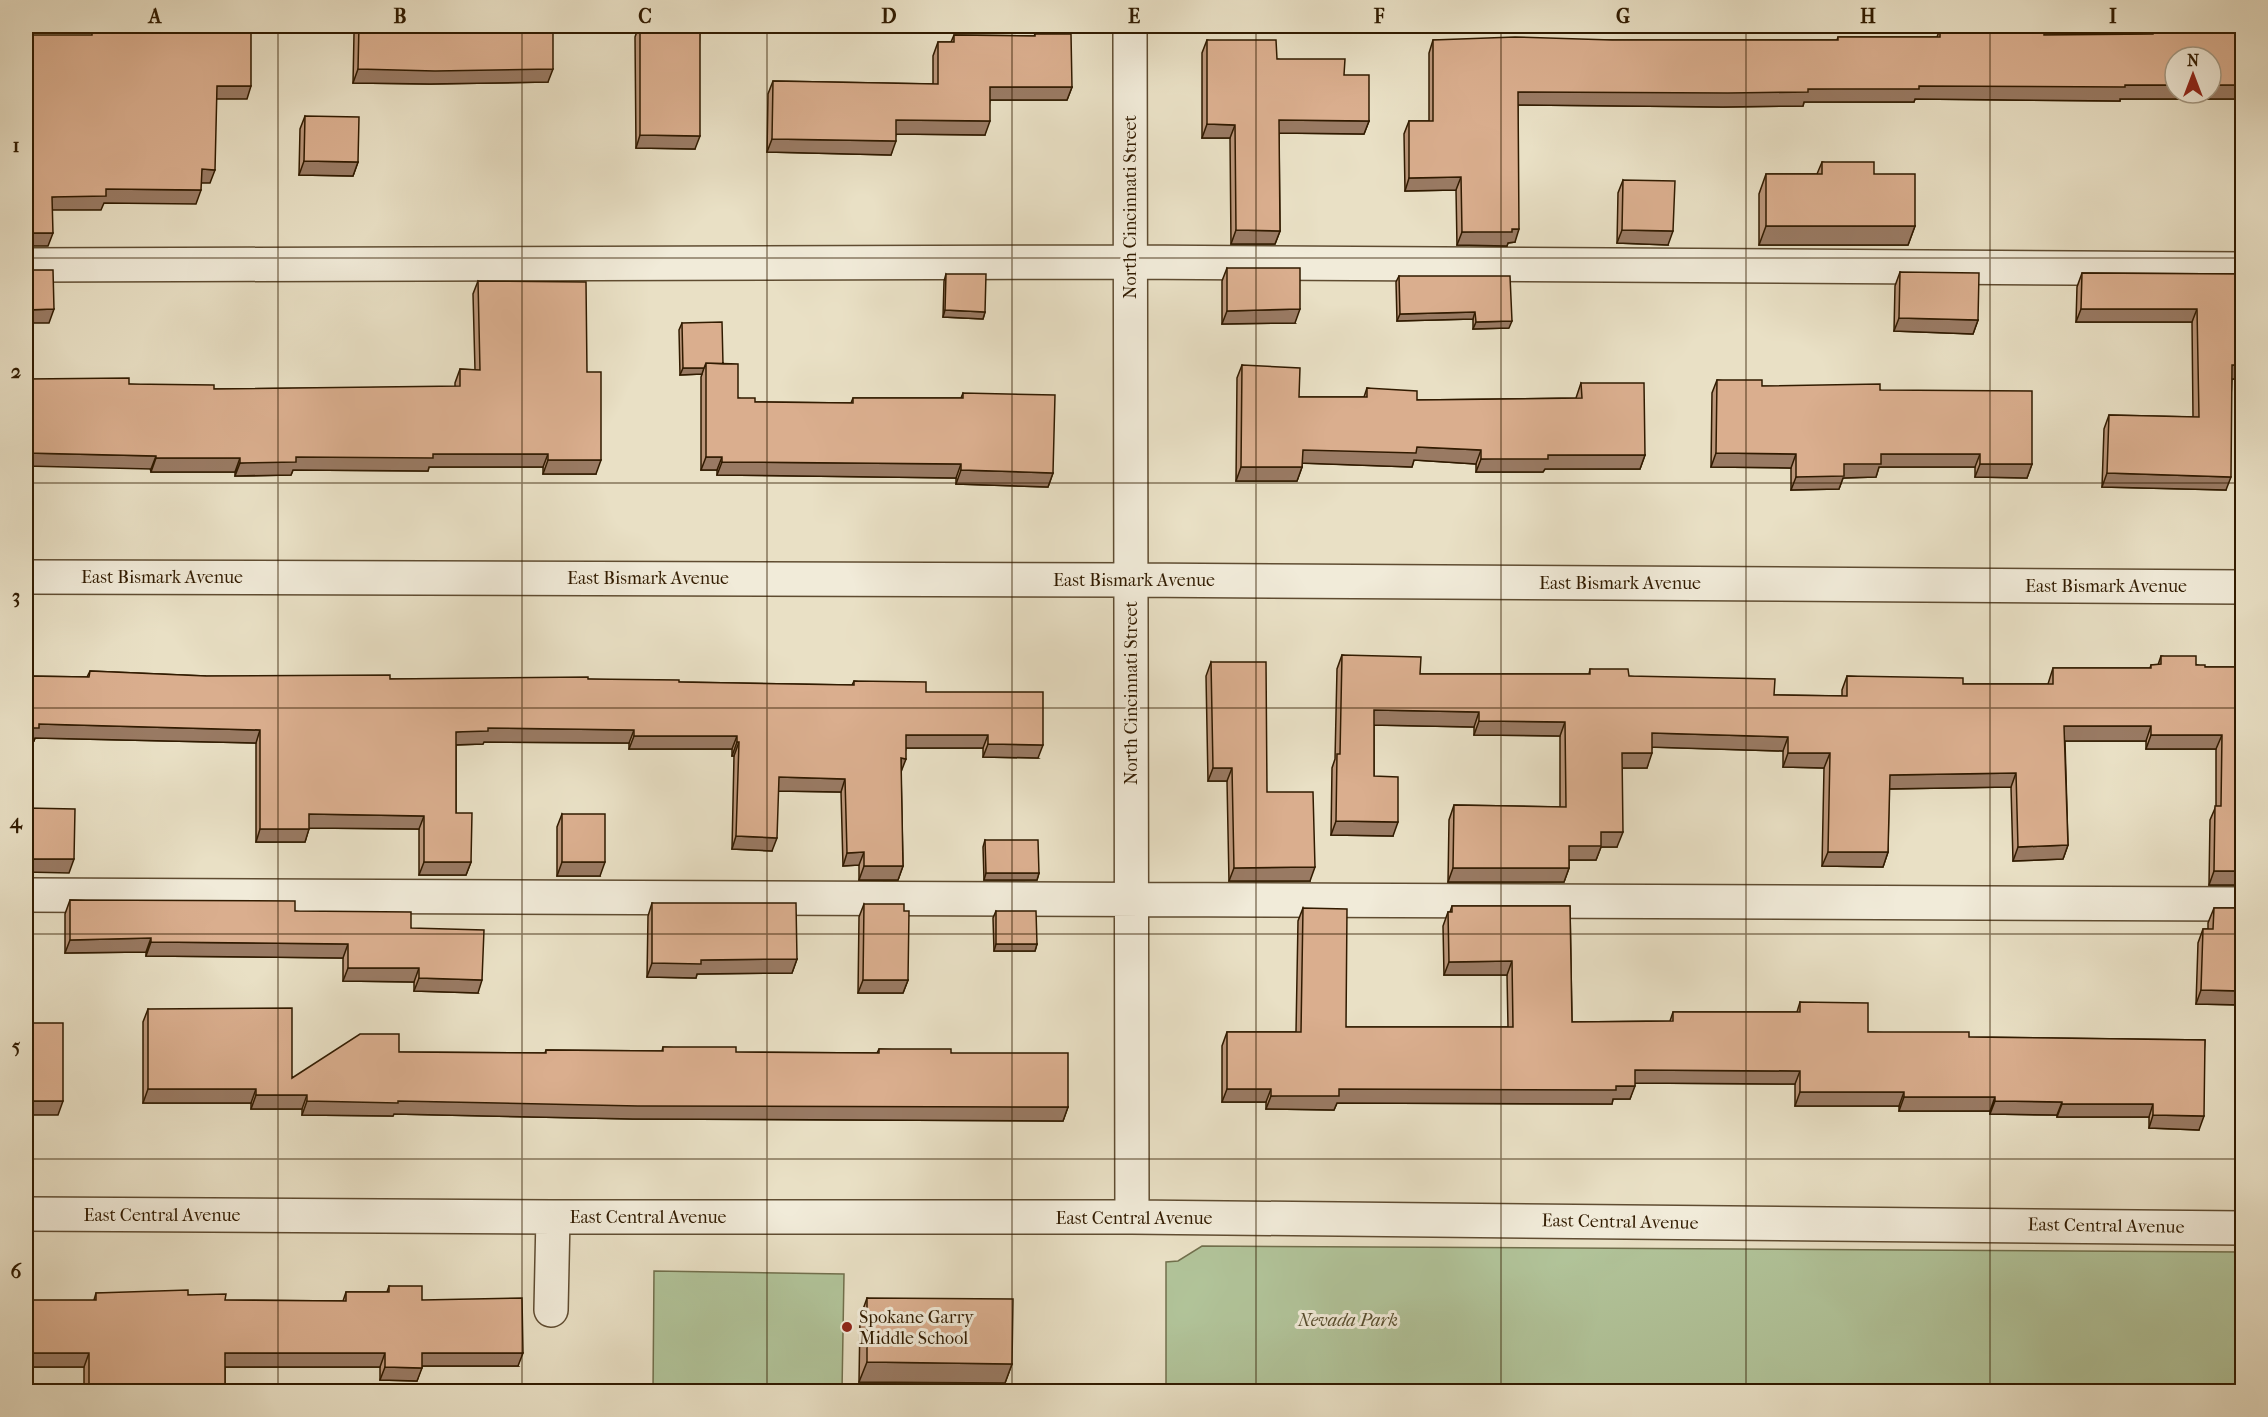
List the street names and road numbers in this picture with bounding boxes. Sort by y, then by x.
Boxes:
street label: North Cincinnati Street [1120,115,1141,299]
street label: East Bismark Avenue [81,567,243,588]
street label: East Bismark Avenue [567,568,729,589]
street label: East Bismark Avenue [1053,570,1215,591]
street label: East Bismark Avenue [1539,573,1701,594]
street label: East Bismark Avenue [2025,576,2187,597]
street label: North Cincinnati Street [1121,601,1142,785]
street label: East Central Avenue [84,1205,241,1226]
street label: East Central Avenue [570,1207,727,1228]
street label: East Central Avenue [1056,1208,1213,1229]
street label: East Central Avenue [1541,1210,1699,1234]
street label: East Central Avenue [2027,1214,2185,1238]

